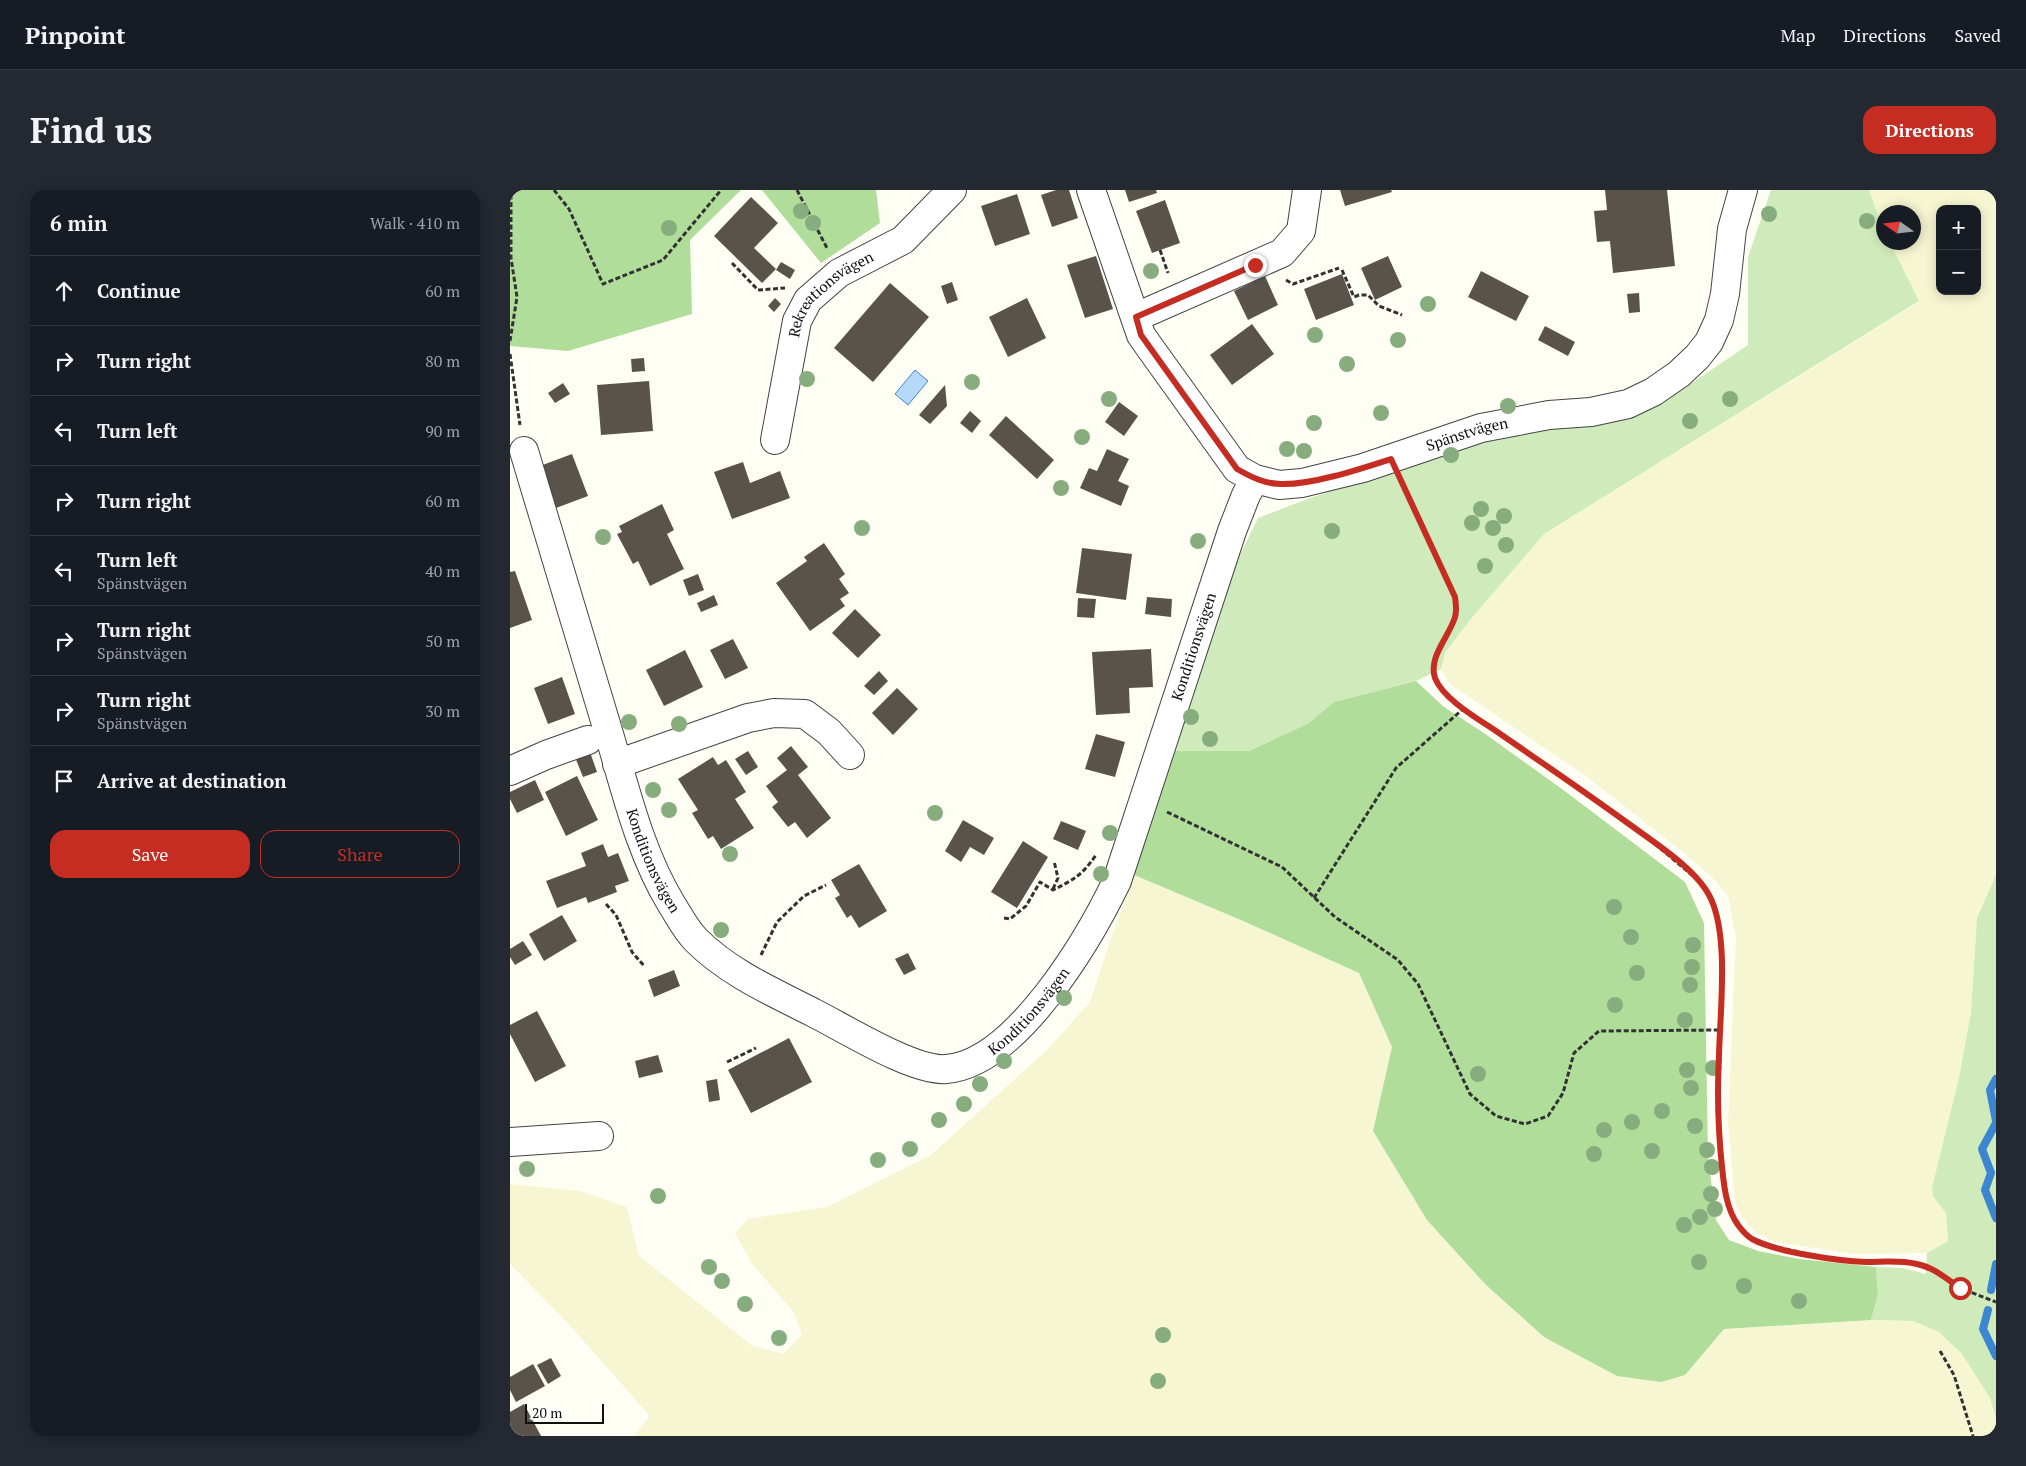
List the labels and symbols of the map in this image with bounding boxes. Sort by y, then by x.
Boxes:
north arrow [1876,205,1921,250]
street label: Rekreationsvägen [783,246,877,339]
route end [1244,254,1267,277]
street label: Spänstvägen [1423,412,1510,455]
street label: Konditionsvägen [1166,590,1220,703]
street label: Konditionsvägen [622,806,685,916]
street label: Konditionsvägen [984,963,1073,1059]
route start [1949,1277,1972,1300]
scale bar [525,1401,604,1424]

